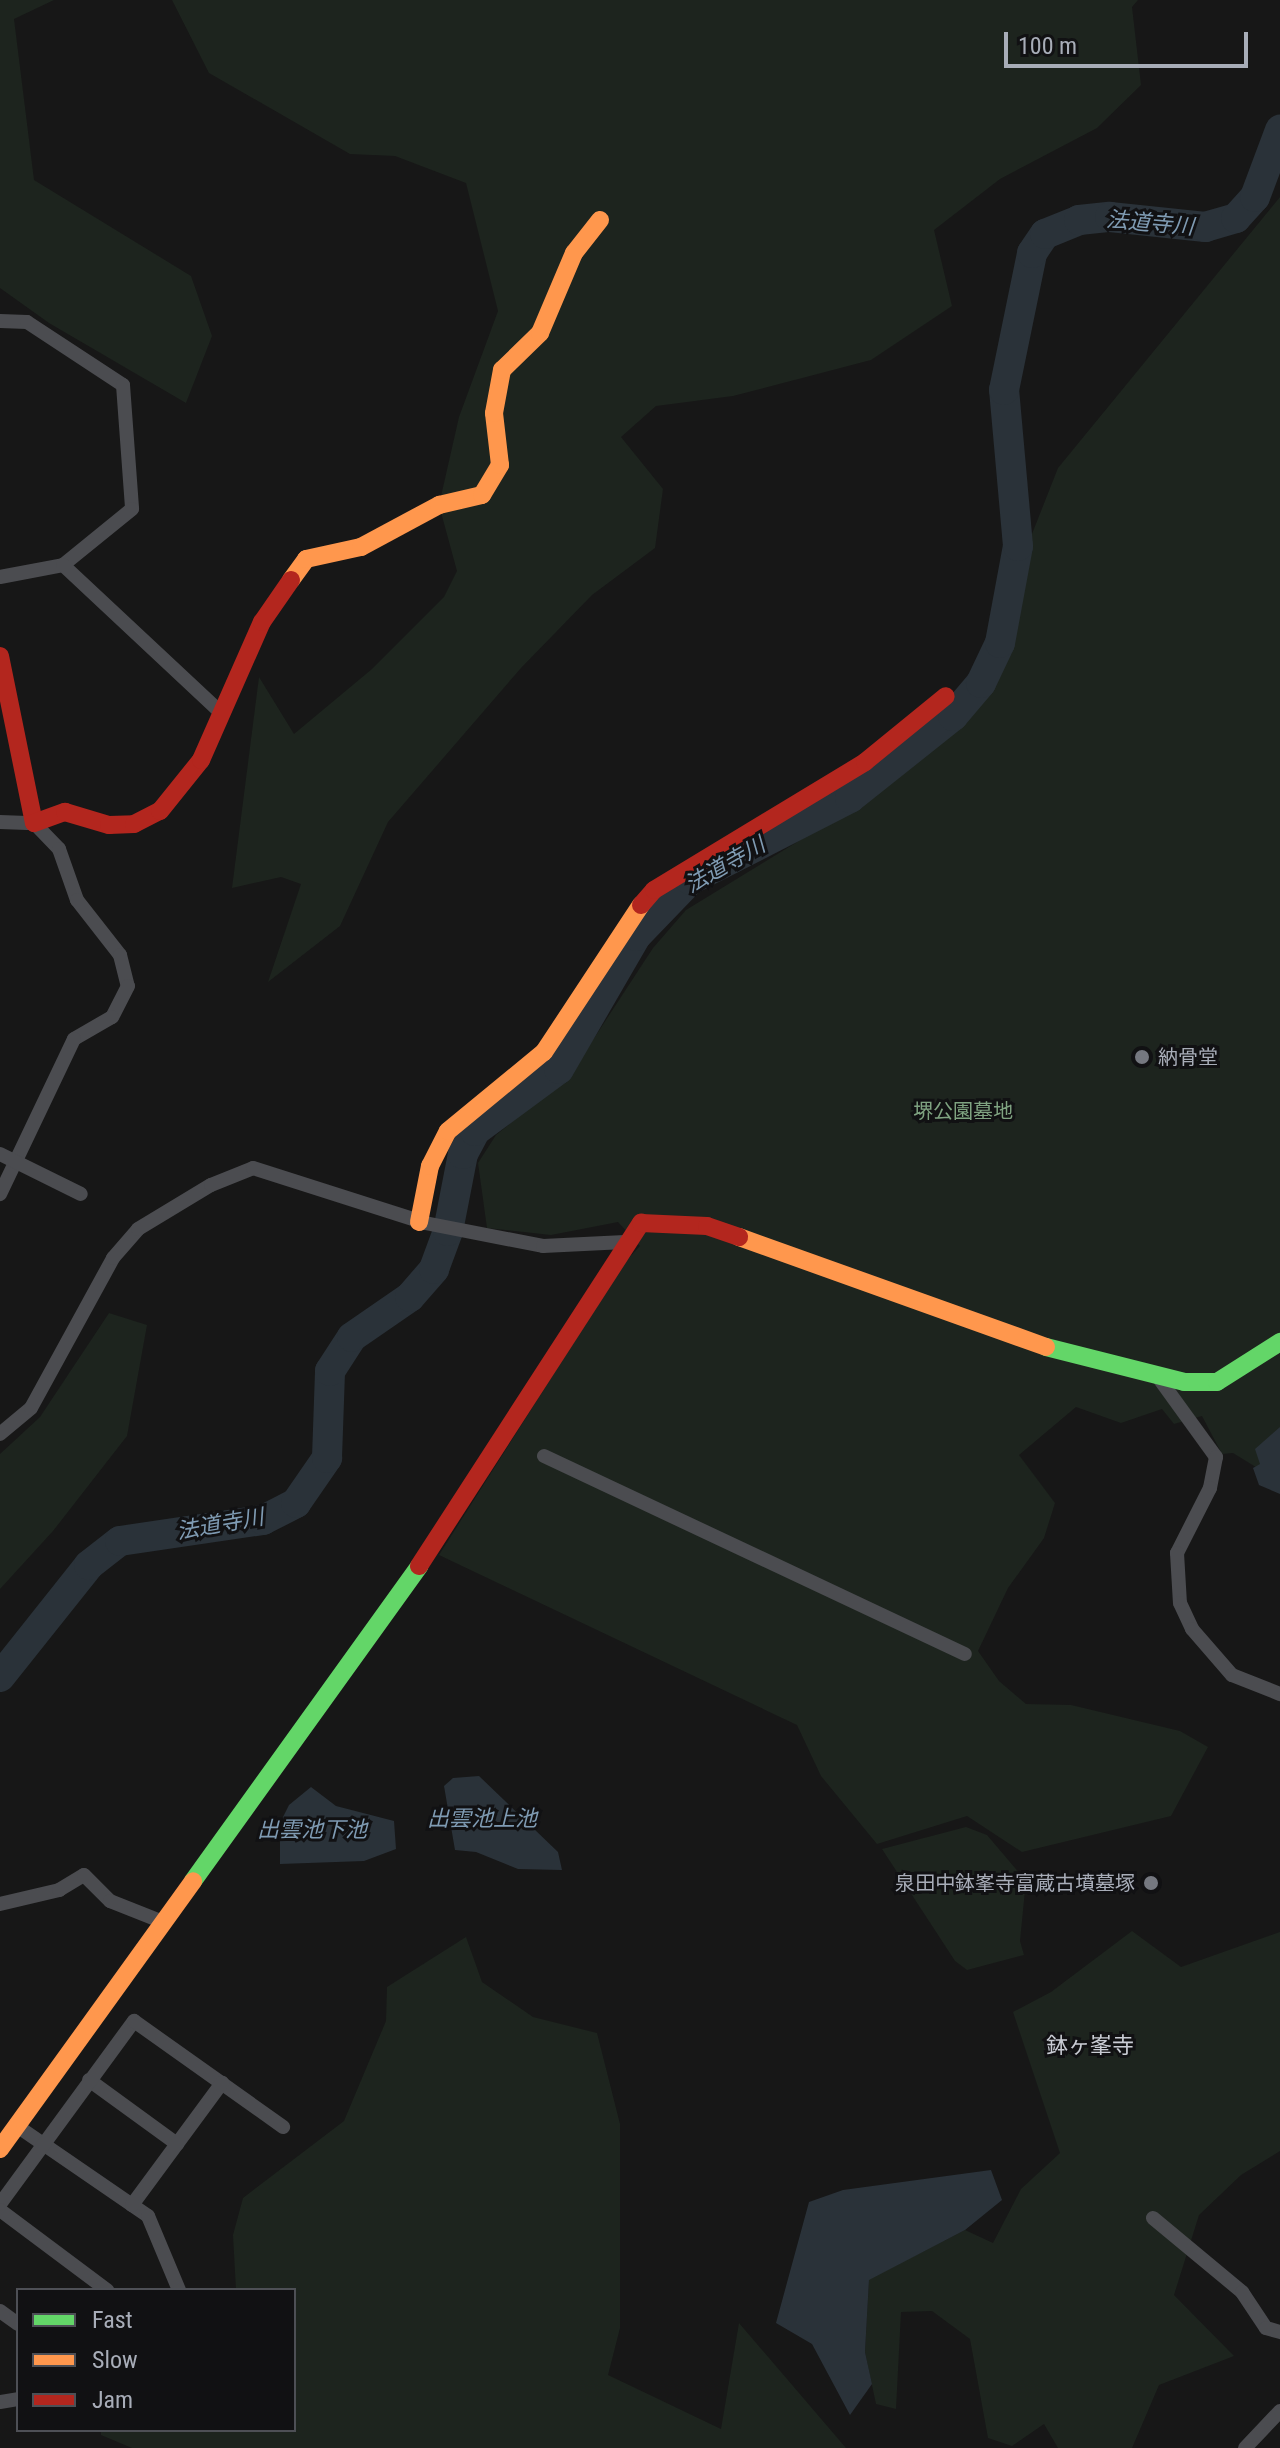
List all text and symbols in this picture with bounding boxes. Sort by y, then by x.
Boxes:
scale bar [1008,16,1252,66]
text: 100 m [1018,32,1077,60]
water label: 法道寺川 [1105,206,1195,240]
water label: 法道寺川 [680,832,770,898]
place label: 納骨堂 [1158,1045,1218,1069]
marker: 納骨堂 [1133,1048,1151,1066]
park label: 堺公園墓地 [913,1099,1013,1123]
water label: 法道寺川 [174,1503,266,1545]
water label: 出雲池上池 [427,1806,537,1832]
water label: 出雲池下池 [257,1817,367,1843]
place label: 泉田中鉢峯寺富蔵古墳墓塚 [895,1871,1135,1895]
marker: 泉田中鉢峯寺富蔵古墳墓塚 [1142,1874,1160,1892]
district label: 鉢ヶ峯寺 [1046,2033,1134,2059]
legend [16,2288,296,2432]
text: Fast [92,2306,133,2334]
text: Slow [92,2346,138,2374]
text: Jam [92,2386,133,2414]

